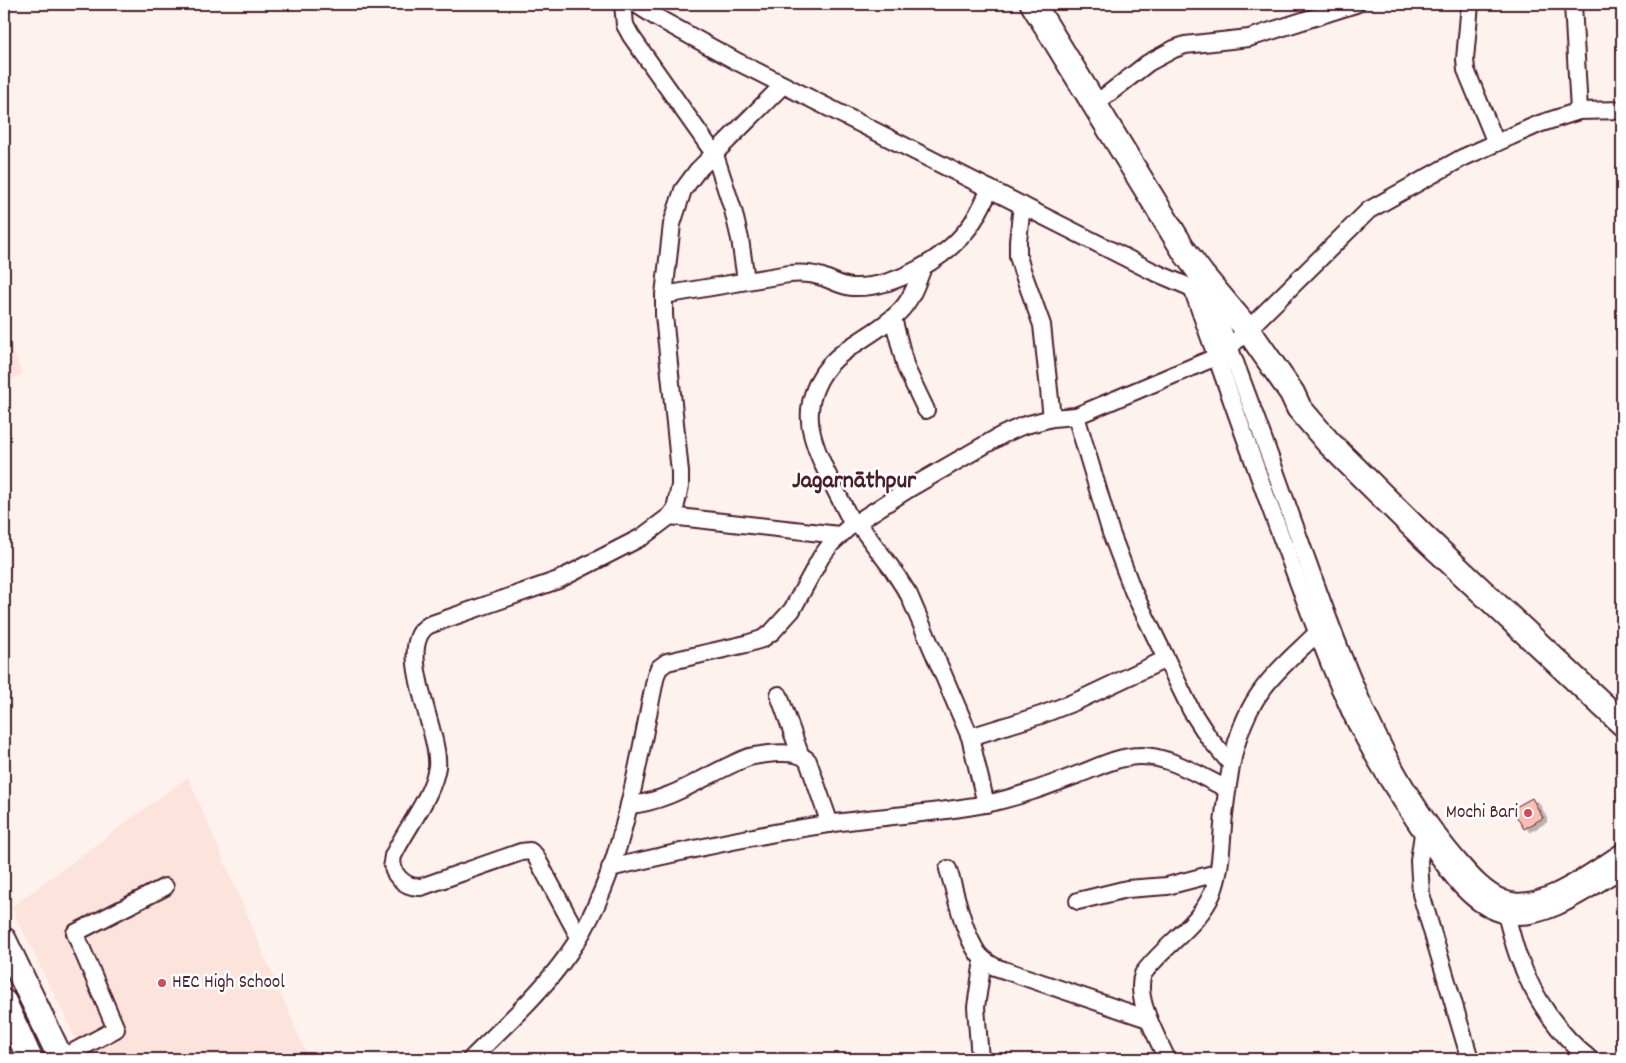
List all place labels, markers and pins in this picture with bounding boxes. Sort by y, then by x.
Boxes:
place label: Mochi Bari [1446,800,1519,827]
marker: Mochi Bari [1522,807,1534,819]
place label: HEC High School [172,970,285,997]
marker: HEC High School [156,977,168,989]

